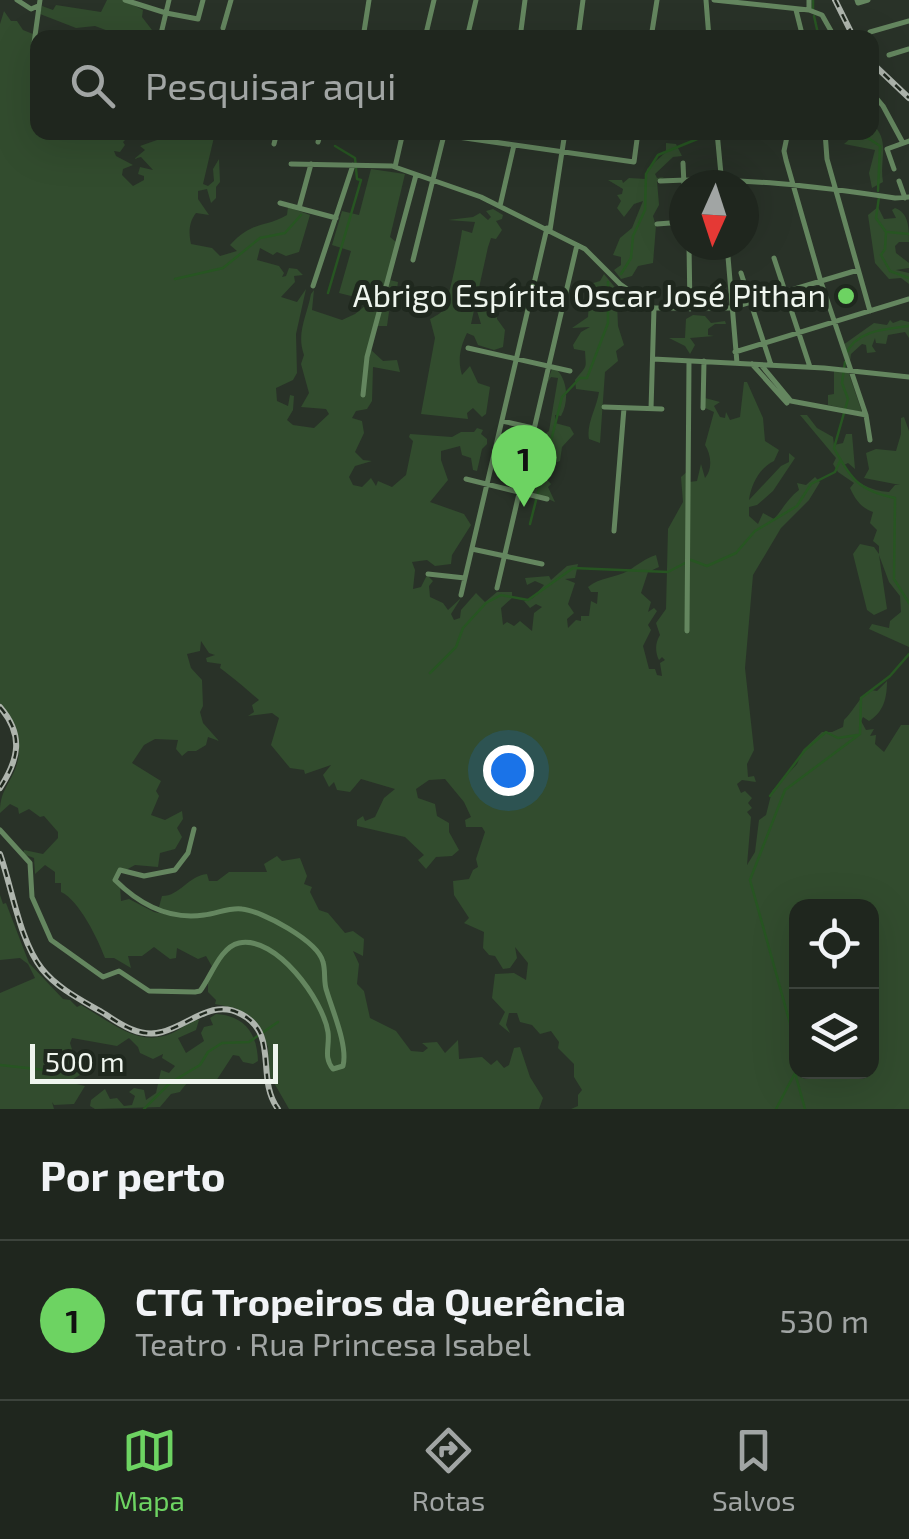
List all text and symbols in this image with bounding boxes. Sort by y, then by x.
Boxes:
search box [30,30,879,140]
icon: search [65,58,120,113]
text: Pesquisar aqui [145,62,396,108]
north arrow [669,170,759,260]
place label: Abrigo Espírita Oscar José Pithan [353,275,826,313]
marker: Abrigo Espírita Oscar José Pithan [835,285,857,307]
pin: 1 [492,424,556,507]
your location [483,745,534,796]
map controls [789,899,879,1079]
button: locate [789,899,879,989]
button: layers [789,989,879,1079]
scale bar [30,1039,278,1084]
text: 500 m [45,1044,125,1078]
text: Por perto [40,1149,226,1199]
text: CTG Tropeiros da Querência [135,1278,626,1324]
text: 1 [66,1301,79,1339]
text: 530 m [780,1301,869,1339]
text: Teatro · Rua Princesa Isabel [135,1324,531,1362]
tab: Mapa [113,1423,185,1517]
tab: Rotas [412,1423,485,1517]
tab: Salvos [712,1423,796,1517]

